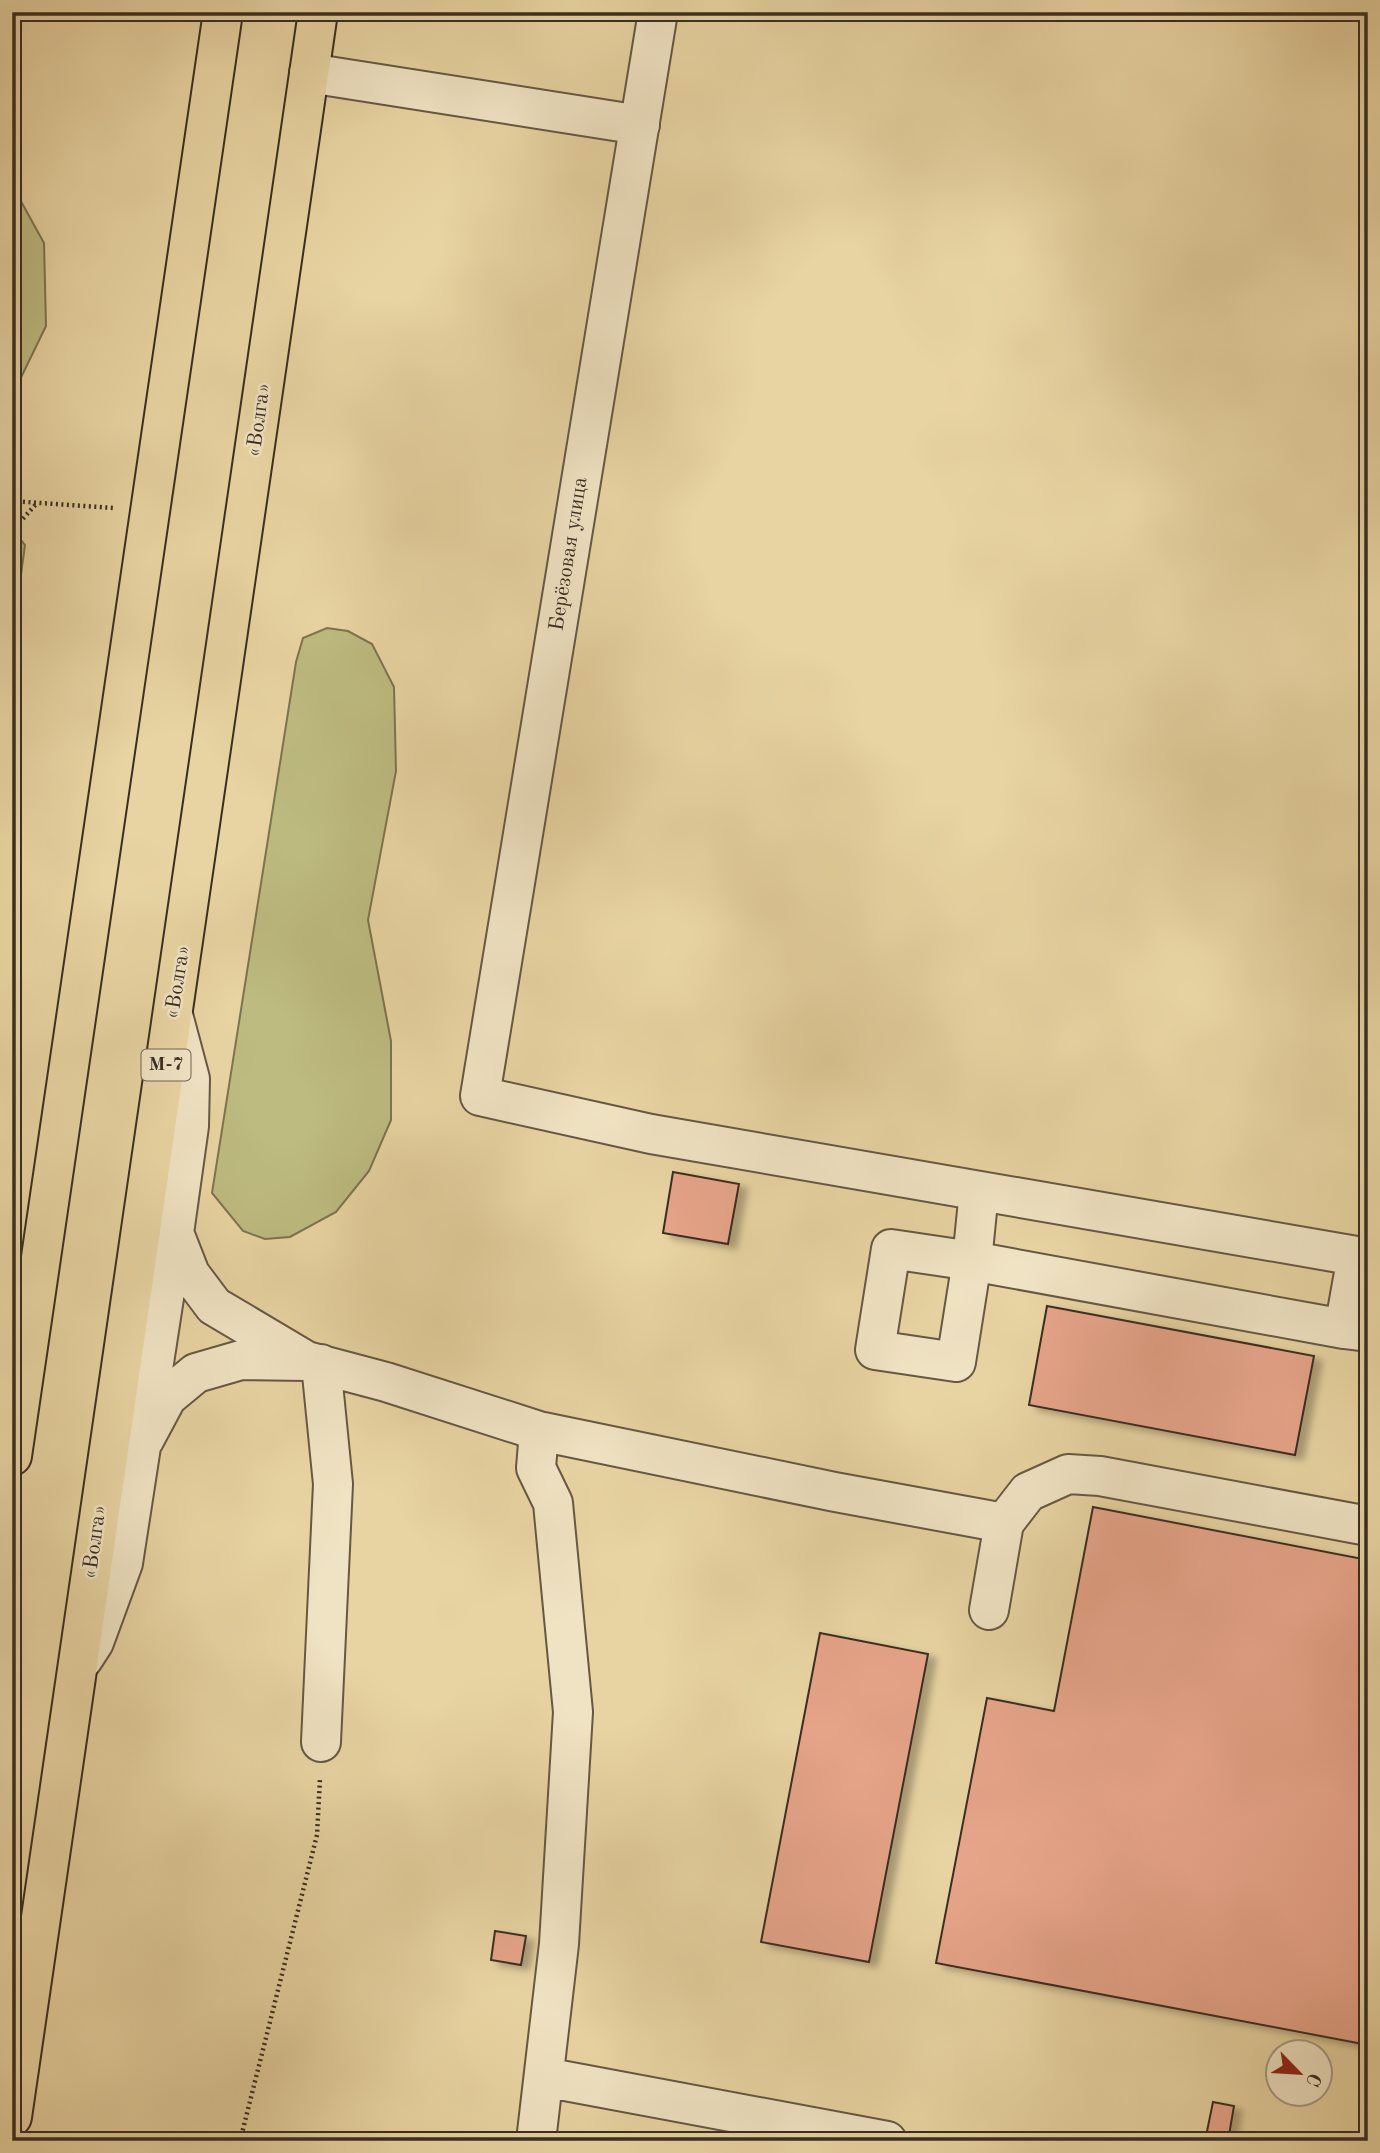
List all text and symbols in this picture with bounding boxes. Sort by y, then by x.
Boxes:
street label: «Волга» [243,382,275,458]
street label: Берёзовая улица [546,476,592,632]
street label: «Волга» [162,944,194,1020]
road number: М-7 [142,1050,190,1080]
street label: «Волга» [79,1504,111,1580]
north arrow [1264,2038,1334,2108]
text: С [1301,2069,1323,2089]

